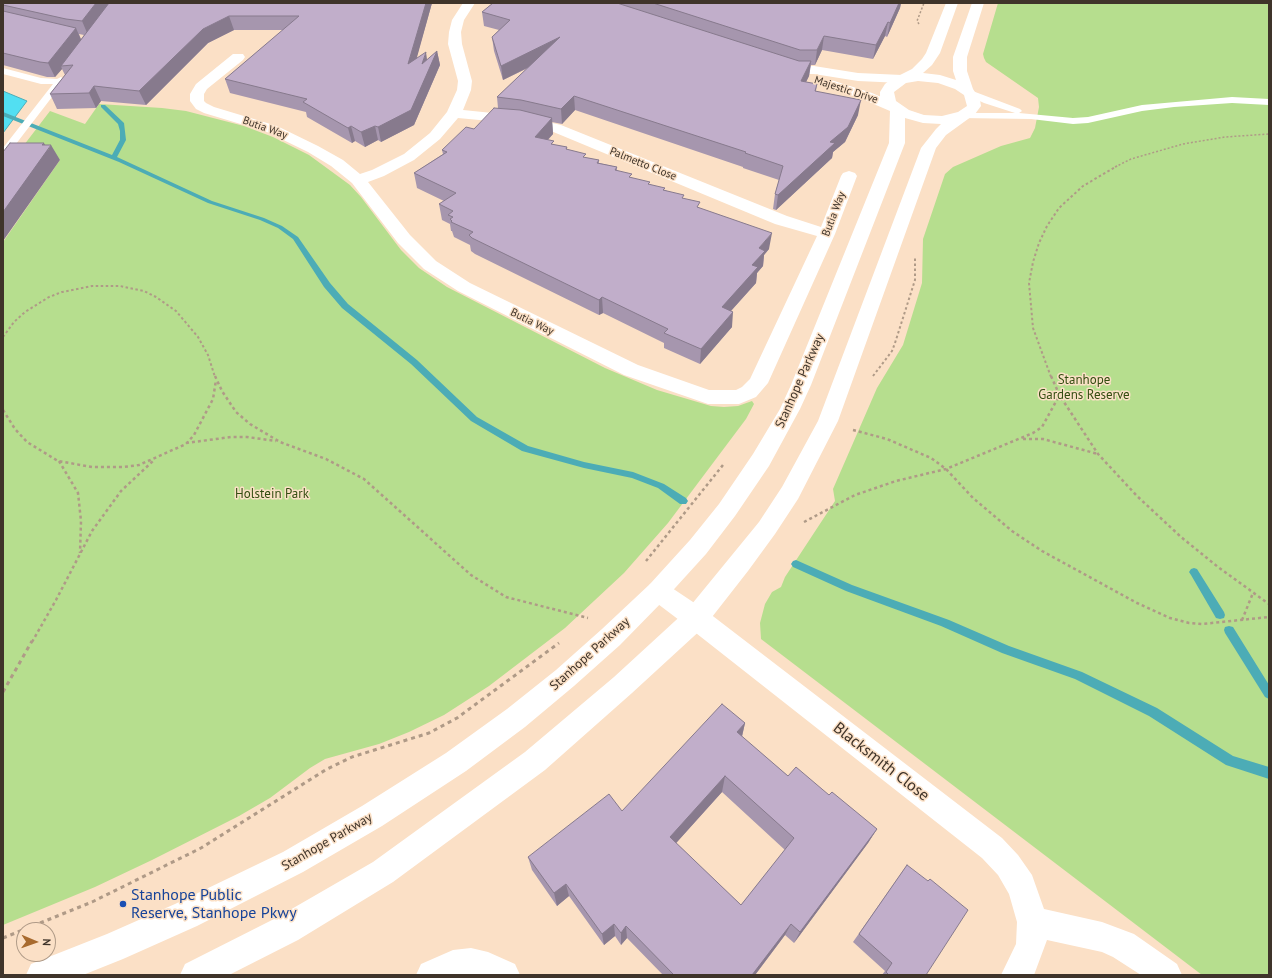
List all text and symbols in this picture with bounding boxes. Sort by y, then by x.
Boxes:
street label: Majestic Drive [812,73,880,107]
street label: Butia Way [241,114,289,142]
street label: Palmetto Close [608,145,678,183]
street label: Butia Way [819,190,849,238]
street label: Butia Way [508,306,556,338]
street label: Stanhope Parkway [772,331,828,431]
park label: Stanhope Gardens Reserve [1038,372,1130,403]
park label: Holstein Park [235,486,309,502]
street label: Stanhope Parkway [547,614,633,694]
street label: Blacksmith Close [829,719,933,805]
street label: Stanhope Parkway [279,810,375,874]
place label: Stanhope Public Reserve, Stanhope Pkwy [131,885,297,923]
marker: Stanhope Public Reserve, Stanhope Pkwy [118,899,128,909]
north arrow [16,922,56,962]
text: N [40,939,54,946]

